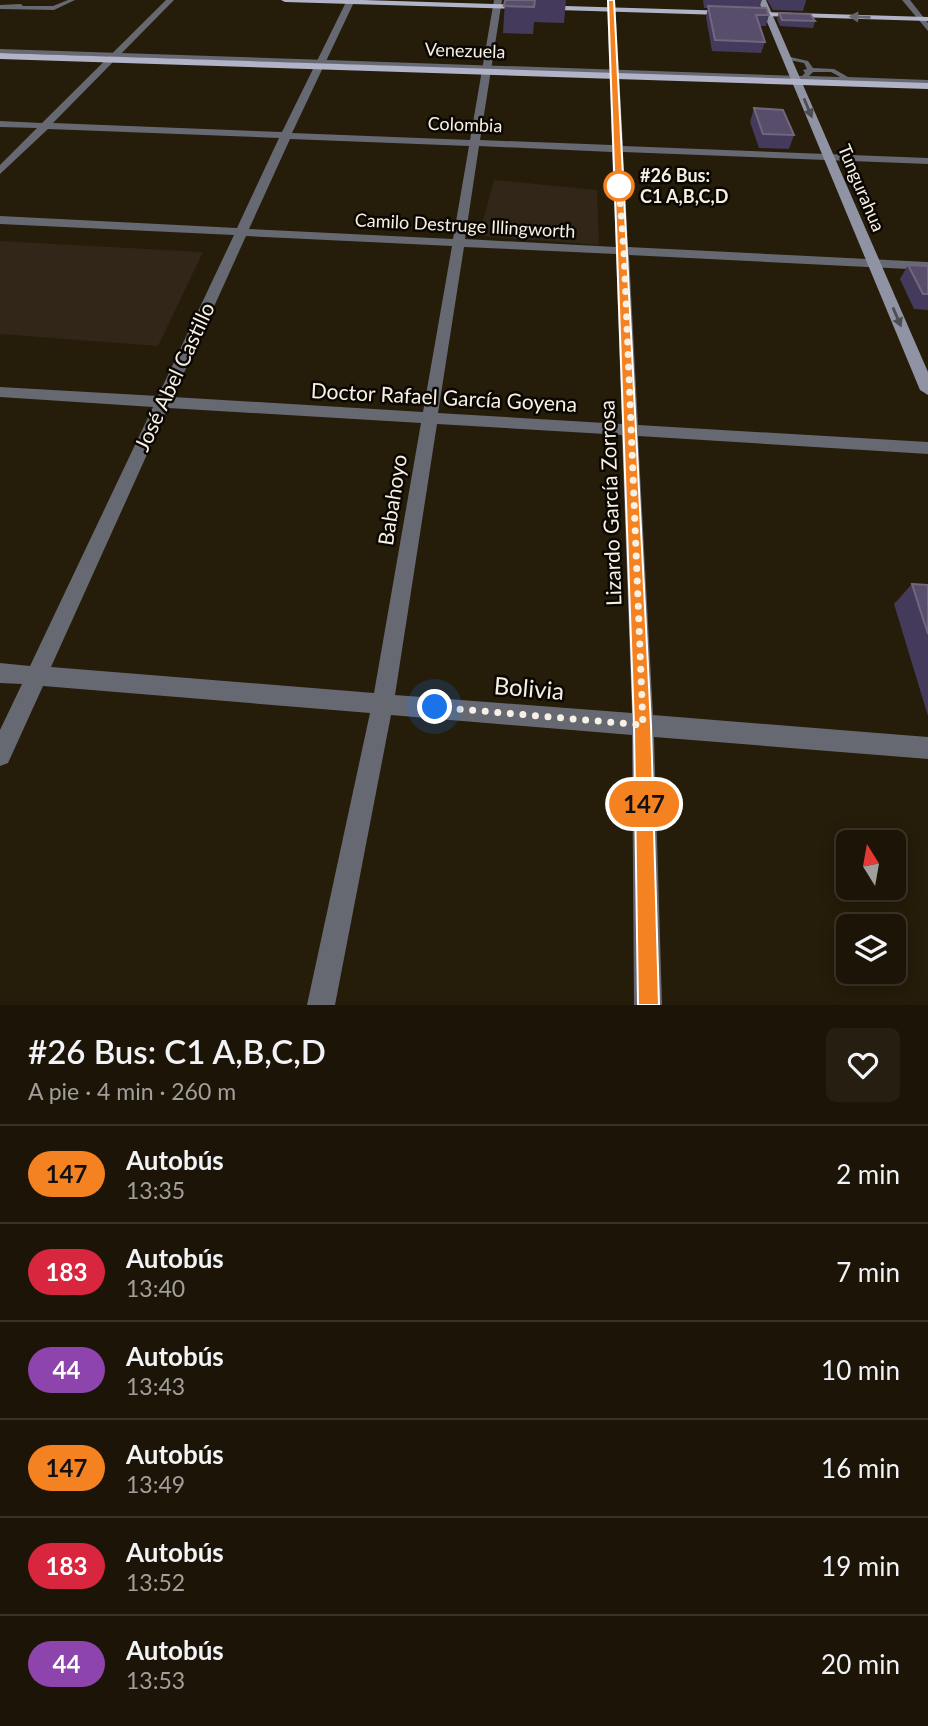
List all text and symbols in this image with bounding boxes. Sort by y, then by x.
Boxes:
one-way arrow [849,11,871,23]
street label: Venezuela [424,38,506,62]
one-way arrow [802,98,814,118]
street label: Colombia [427,112,503,136]
street label: Tungurahua [834,141,890,235]
place label: #26 Bus: C1 A,B,C,D [640,164,728,207]
marker: #26 Bus: C1 A,B,C,D [604,171,634,201]
street label: Camilo Destruge Illingworth [354,208,576,242]
street label: José Abel Castillo [128,298,219,455]
one-way arrow [891,307,903,327]
street label: Doctor Rafael García Goyena [310,377,578,416]
street label: Lizardo García Zorrosa [593,400,626,607]
street label: Babahoyo [372,452,411,547]
street label: Bolivia [493,670,565,705]
your location [417,689,452,724]
line badge: 147 [604,781,684,827]
text: 147 [623,789,665,818]
north arrow [836,830,906,900]
map controls [836,830,906,984]
button: layers [836,914,906,984]
button: heart [826,1028,900,1102]
text: #26 Bus: C1 A,B,C,D [28,1031,326,1071]
text: A pie · 4 min · 260 m [28,1077,236,1105]
text: Autobús [126,1144,224,1176]
text: 2 min [836,1158,900,1190]
text: 147 [46,1159,87,1188]
text: 13:35 [126,1176,185,1204]
text: Autobús [126,1242,224,1274]
text: 7 min [836,1256,900,1288]
text: 183 [46,1257,87,1286]
text: 13:40 [126,1274,185,1302]
text: Autobús [126,1340,224,1372]
text: 10 min [821,1354,900,1386]
text: 44 [53,1355,80,1384]
text: 13:43 [126,1372,185,1400]
text: Autobús [126,1438,224,1470]
text: 16 min [821,1452,900,1484]
text: 147 [46,1453,87,1482]
text: 13:49 [126,1470,185,1498]
text: Autobús [126,1536,224,1568]
text: 19 min [821,1550,900,1582]
text: 183 [46,1551,87,1580]
text: 13:52 [126,1568,185,1596]
text: Autobús [126,1634,224,1666]
text: 20 min [821,1648,900,1680]
text: 44 [53,1649,80,1678]
text: 13:53 [126,1666,185,1694]

